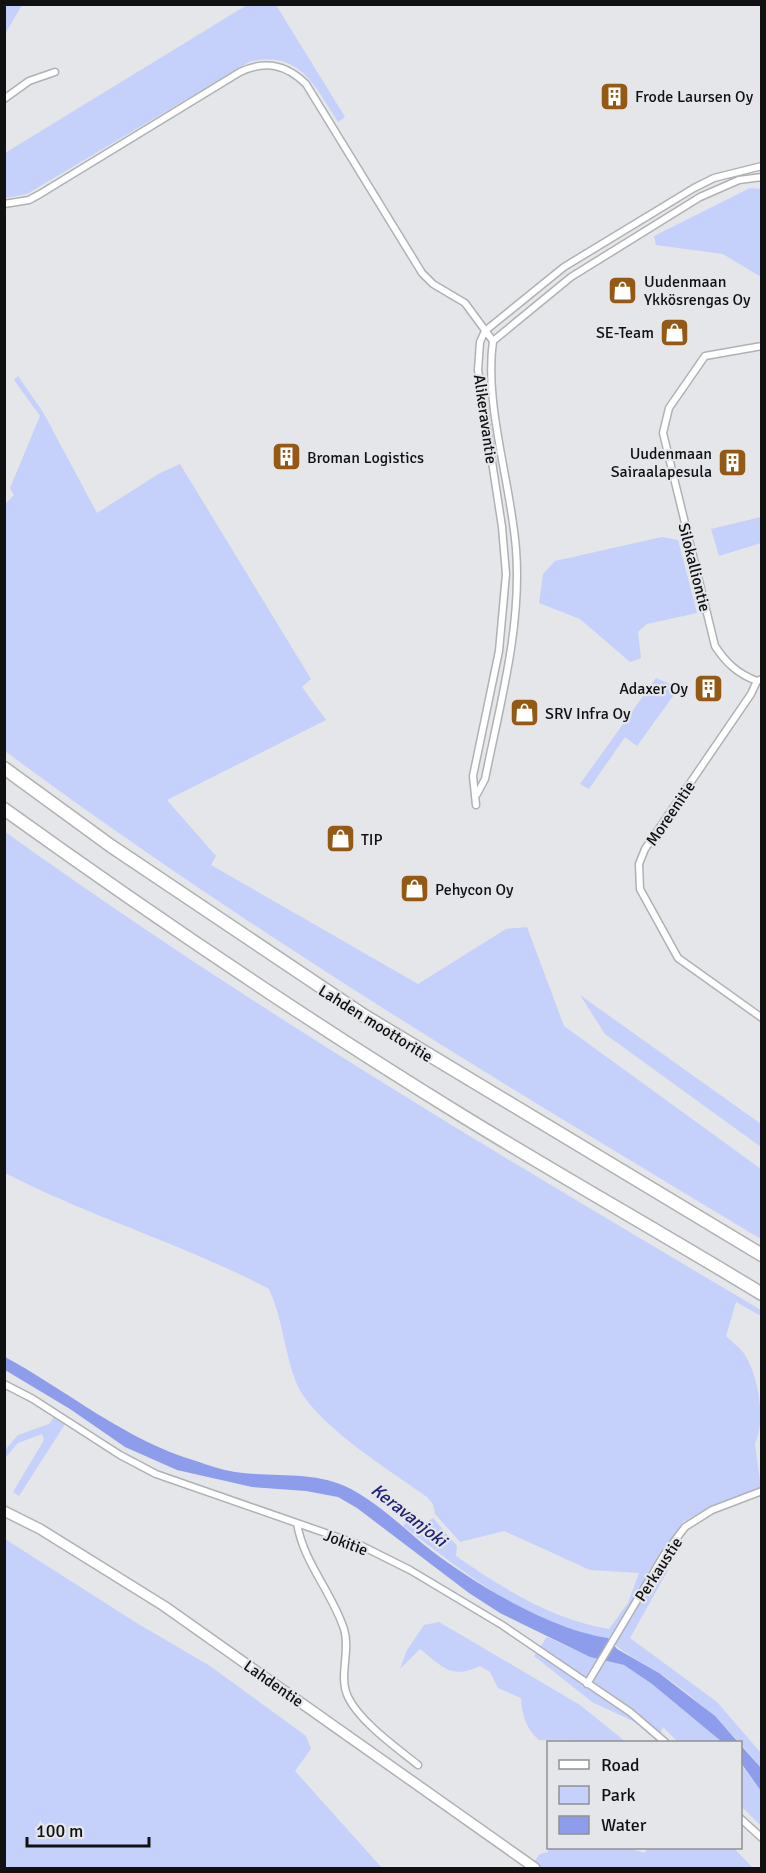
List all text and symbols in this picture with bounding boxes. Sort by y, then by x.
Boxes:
building icon: Frode Laursen Oy [598,80,630,112]
place label: Frode Laursen Oy [635,87,754,107]
place label: Uudenmaan Ykkösrengas Oy [644,272,751,310]
shop icon: Uudenmaan Ykkösrengas Oy [607,274,639,306]
shop icon: SE-Team [659,316,691,348]
place label: SE-Team [596,323,654,343]
street label: Alikeravantie [469,373,501,465]
building icon: Broman Logistics [270,441,302,473]
place label: Uudenmaan Sairaalapesula [611,444,712,482]
building icon: Uudenmaan Sairaalapesula [717,446,749,478]
place label: Broman Logistics [307,448,424,468]
street label: Silokalliontie [673,521,715,614]
building icon: Adaxer Oy [693,672,725,704]
place label: Adaxer Oy [619,679,689,699]
shop icon: SRV Infra Oy [508,697,540,729]
place label: SRV Infra Oy [545,704,631,724]
street label: Moreenitie [642,777,700,850]
shop icon: TIP [324,823,356,855]
place label: TIP [361,830,383,850]
shop icon: Pehycon Oy [398,873,430,905]
place label: Pehycon Oy [435,880,514,900]
street label: Lahden moottoritie [315,981,436,1067]
water label: Keravanjoki [367,1479,453,1553]
street label: Jokitie [321,1525,371,1560]
street label: Perkaustie [631,1534,687,1605]
street label: Lahdentie [240,1656,307,1712]
legend [547,1741,742,1849]
text: Road [601,1754,640,1776]
text: Park [601,1784,636,1806]
scale bar [27,1810,148,1848]
text: Water [601,1814,647,1836]
text: 100 m [36,1820,83,1842]

